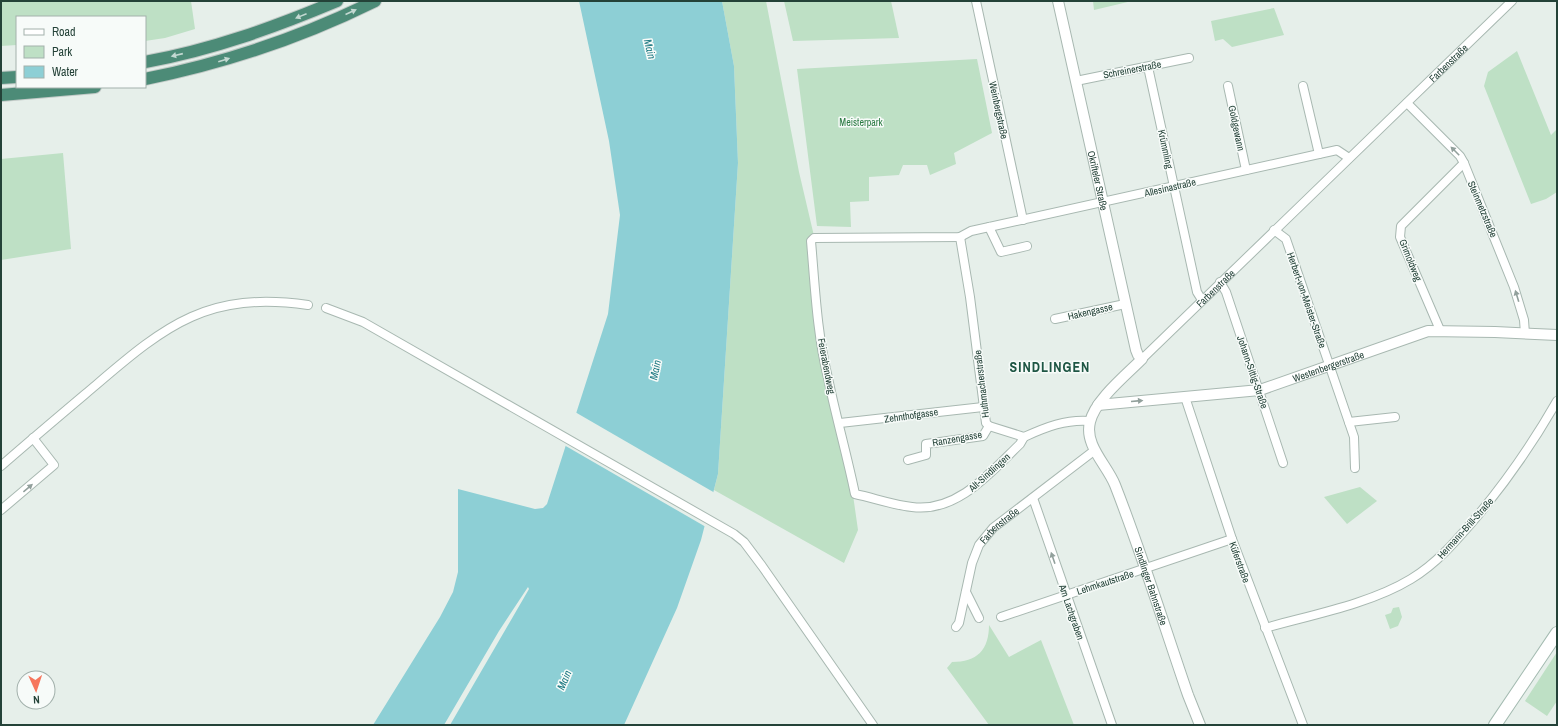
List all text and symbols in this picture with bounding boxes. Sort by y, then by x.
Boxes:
one-way arrow [346,9,357,15]
one-way arrow [295,14,307,20]
legend [16,16,146,88]
text: Road [52,24,76,40]
water label: Main [641,38,659,60]
street label: Farbenstraße [1426,41,1471,85]
text: Park [52,44,72,60]
one-way arrow [171,53,184,59]
one-way arrow [218,57,230,63]
street label: Schreinerstraße [1102,57,1163,81]
text: Water [52,64,79,80]
street label: Weinbergstraße [986,80,1011,141]
street label: Goldgewann [1225,104,1248,152]
park label: Meisterpark [839,116,884,129]
street label: Krümmling [1155,128,1176,170]
one-way arrow [1450,146,1460,156]
street label: Okrifteler Straße [1085,150,1111,212]
street label: Allesinastraße [1142,175,1198,200]
street label: Steinmetzstraße [1465,179,1500,240]
street label: Grimoldweg [1396,237,1425,284]
street label: Herbert-von-Meister-Straße [1284,250,1329,350]
street label: Farbenstraße [1194,266,1238,310]
one-way arrow [1514,289,1520,301]
street label: Hakengasse [1066,300,1114,323]
street label: Johann-Sittig-Straße [1234,334,1271,411]
street label: Feierabendweg [815,337,838,396]
street label: Westenbergerstraße [1291,348,1366,385]
street label: Huthmacherstraße [971,349,992,418]
district label: SINDLINGEN [1010,358,1090,376]
water label: Main [646,359,664,381]
one-way arrow [1131,398,1143,405]
street label: Zehnthofgasse [883,405,939,426]
street label: Ranzengasse [931,428,983,449]
street label: Alt-Sindlingen [965,450,1013,495]
one-way arrow [22,483,33,492]
street label: Hermann-Brill-Straße [1434,495,1497,562]
street label: Farbenstraße [977,504,1022,546]
street label: Küferstraße [1226,540,1253,585]
street label: Sindlinger Bahnstraße [1131,545,1170,627]
one-way arrow [1050,552,1056,564]
street label: Lehmkautstraße [1075,567,1136,598]
street label: Am Lachgraben [1056,582,1087,642]
water label: Main [554,668,574,692]
north arrow [16,670,56,710]
text: N [33,693,40,707]

